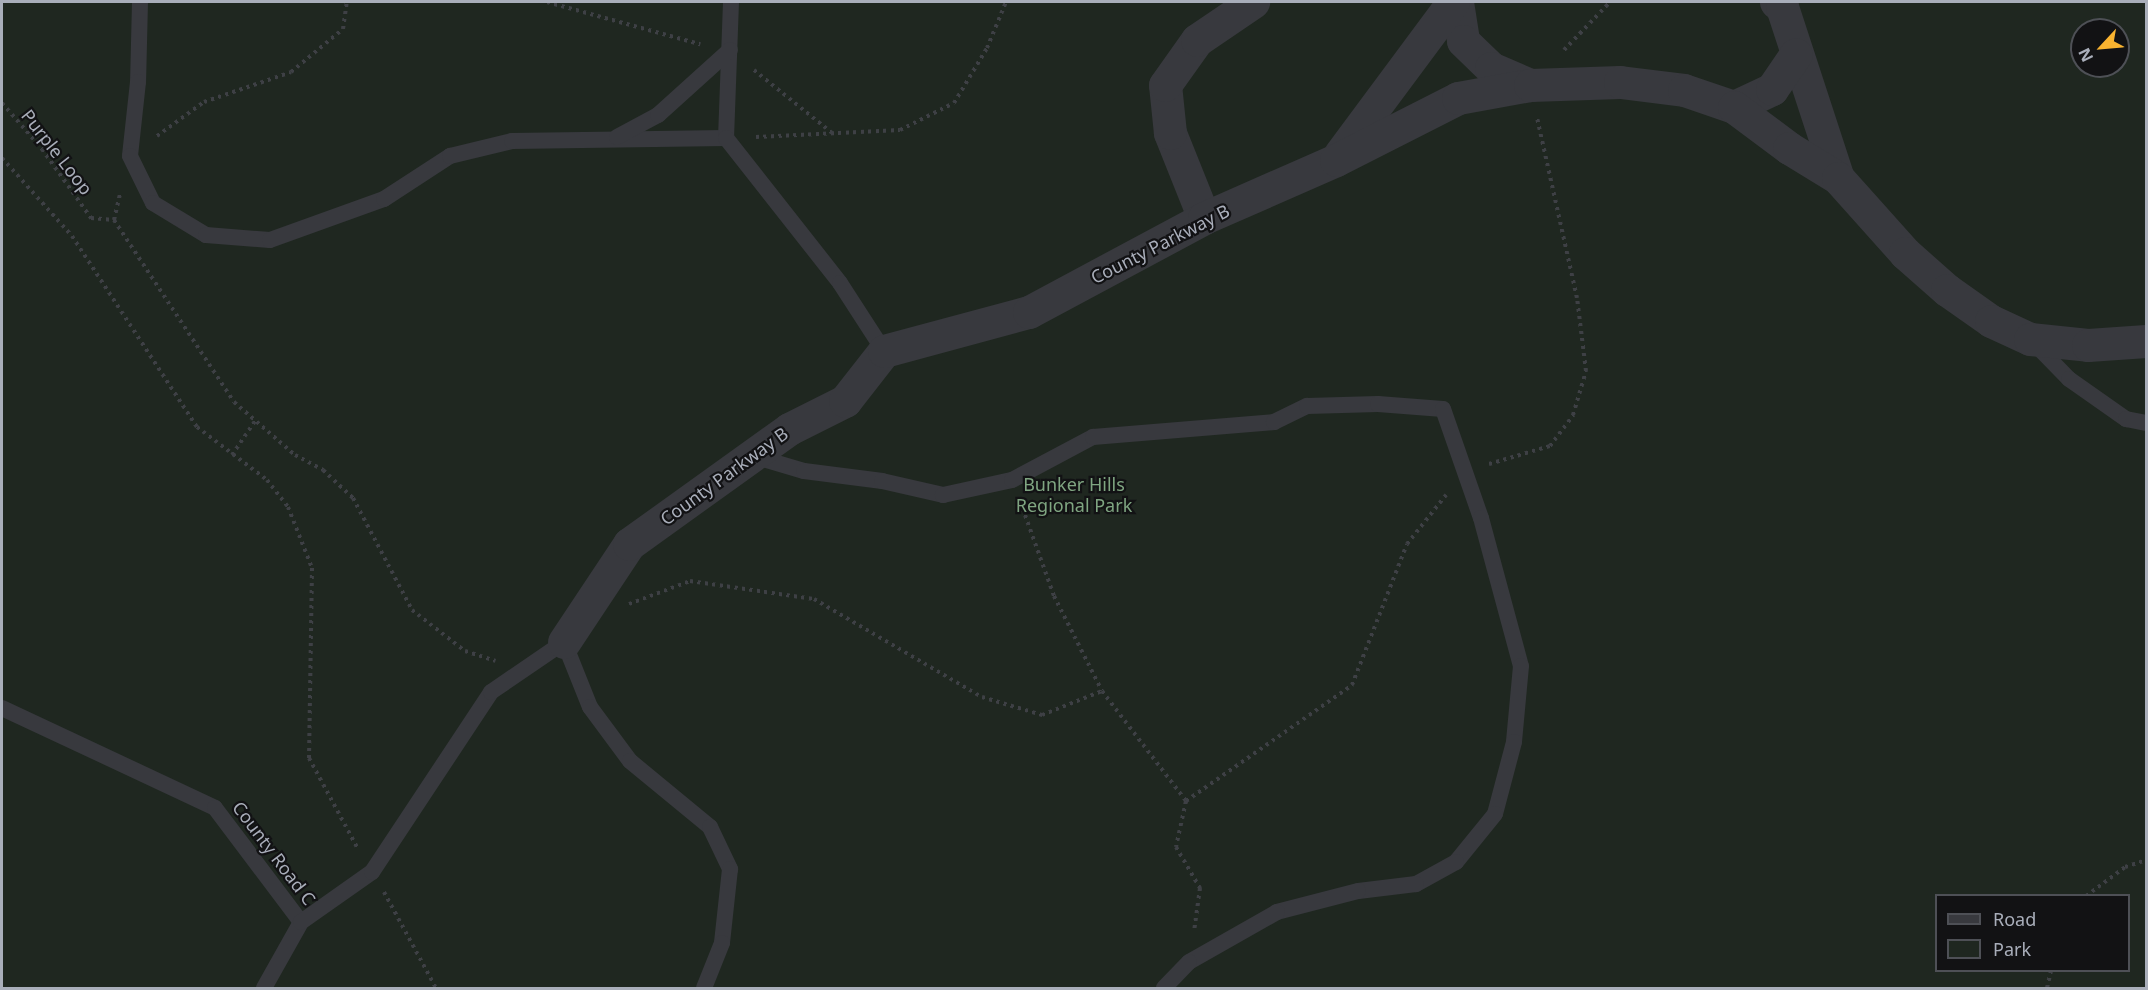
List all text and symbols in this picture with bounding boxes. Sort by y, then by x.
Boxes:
north arrow [2070,18,2130,78]
text: N [2073,44,2098,66]
street label: Purple Loop [17,105,97,199]
street label: County Parkway B [1087,200,1233,288]
street label: County Parkway B [656,422,792,530]
park label: Bunker Hills Regional Park [1016,474,1132,516]
street label: County Road C [228,797,320,909]
legend [1935,894,2130,972]
text: Road [1993,907,2036,931]
text: Park [1993,937,2031,961]

